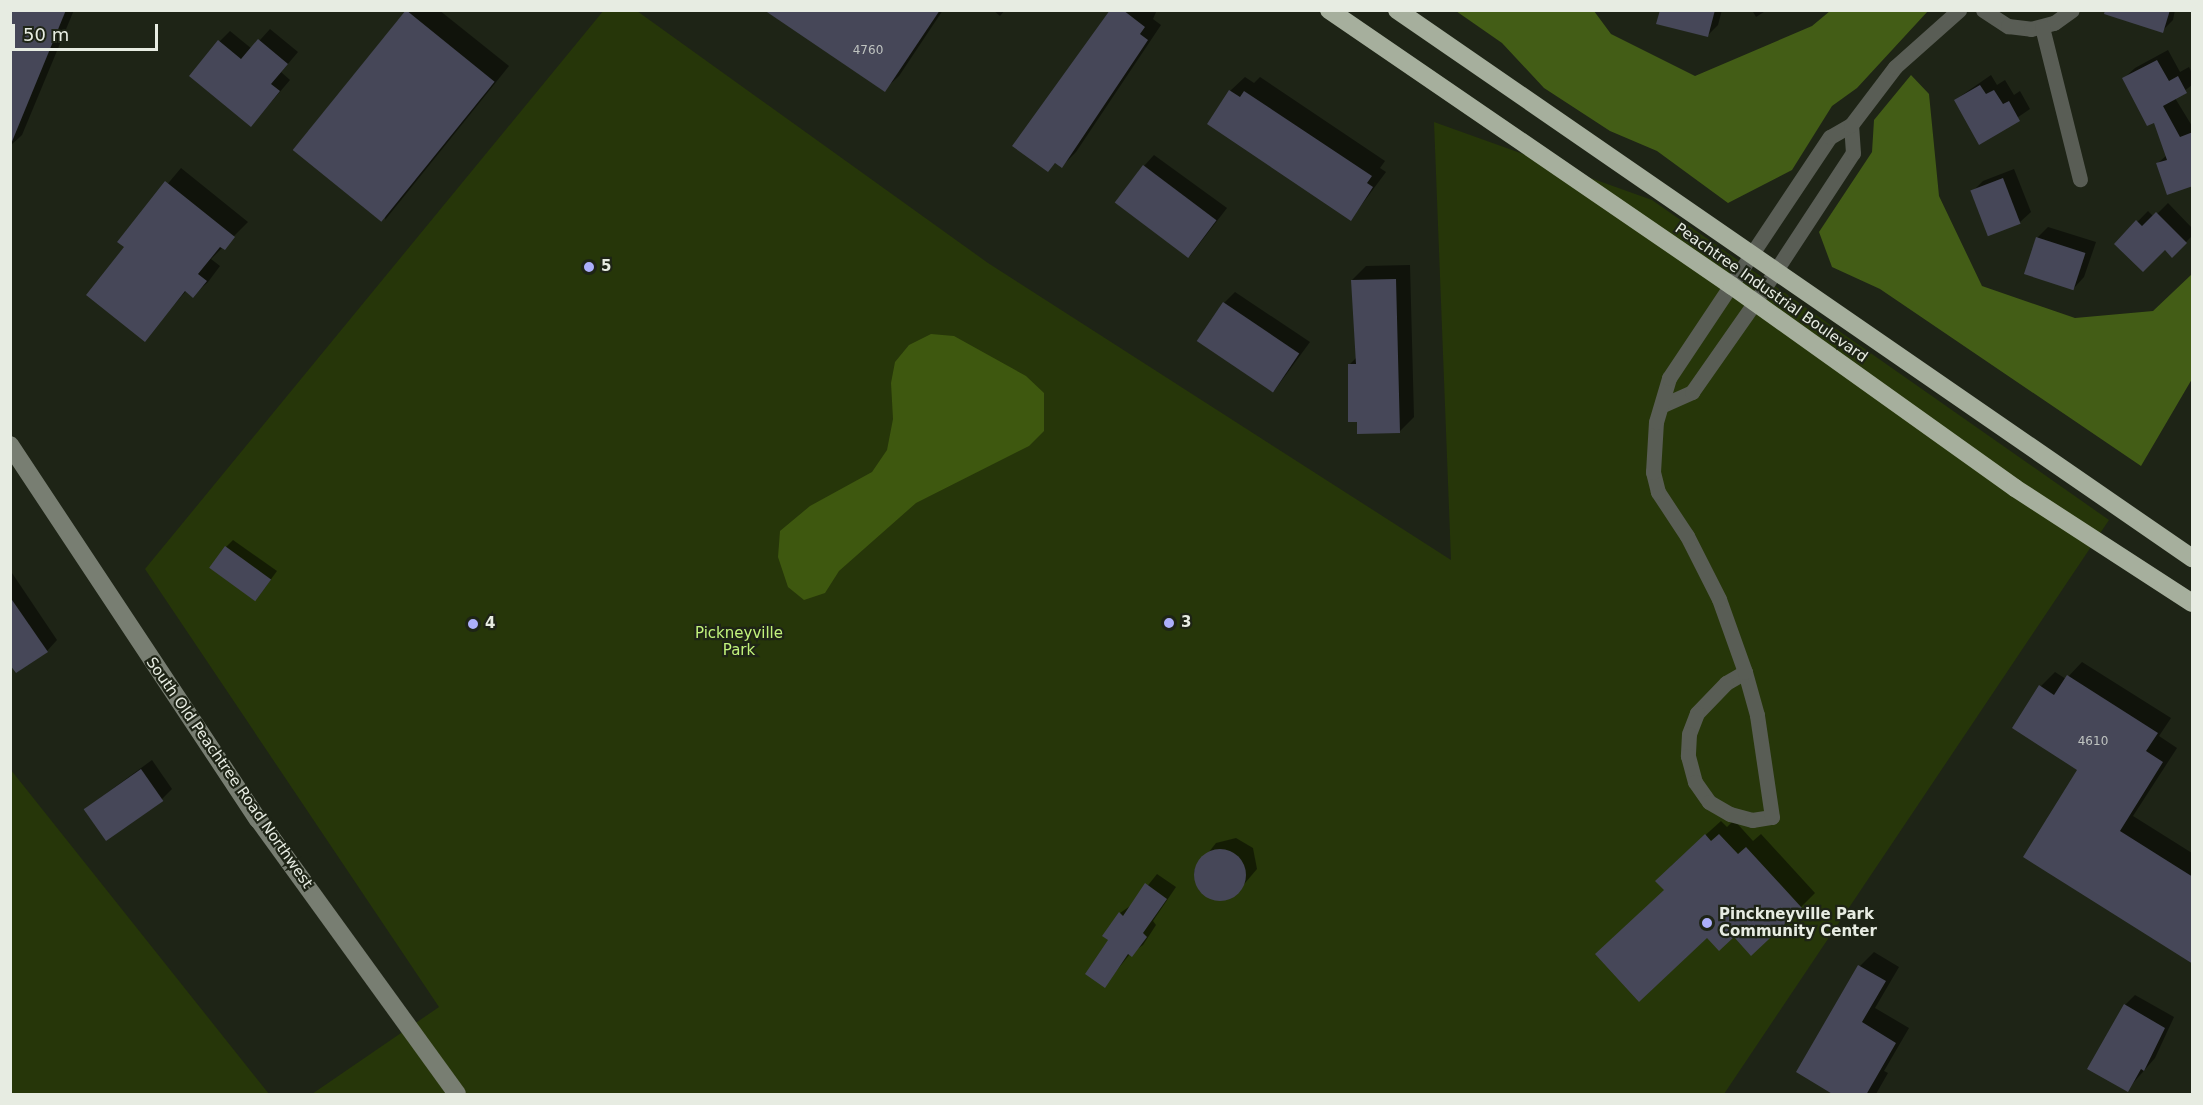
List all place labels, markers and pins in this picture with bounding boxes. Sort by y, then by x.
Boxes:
place label: 5 [601,258,611,276]
marker: 5 [582,260,596,274]
place label: 3 [1181,614,1191,632]
place label: 4 [485,615,495,633]
marker: 3 [1162,616,1176,630]
marker: 4 [466,617,480,631]
place label: Pinckneyville Park Community Center [1719,905,1877,940]
marker: Pinckneyville Park Community Center [1700,916,1714,930]

